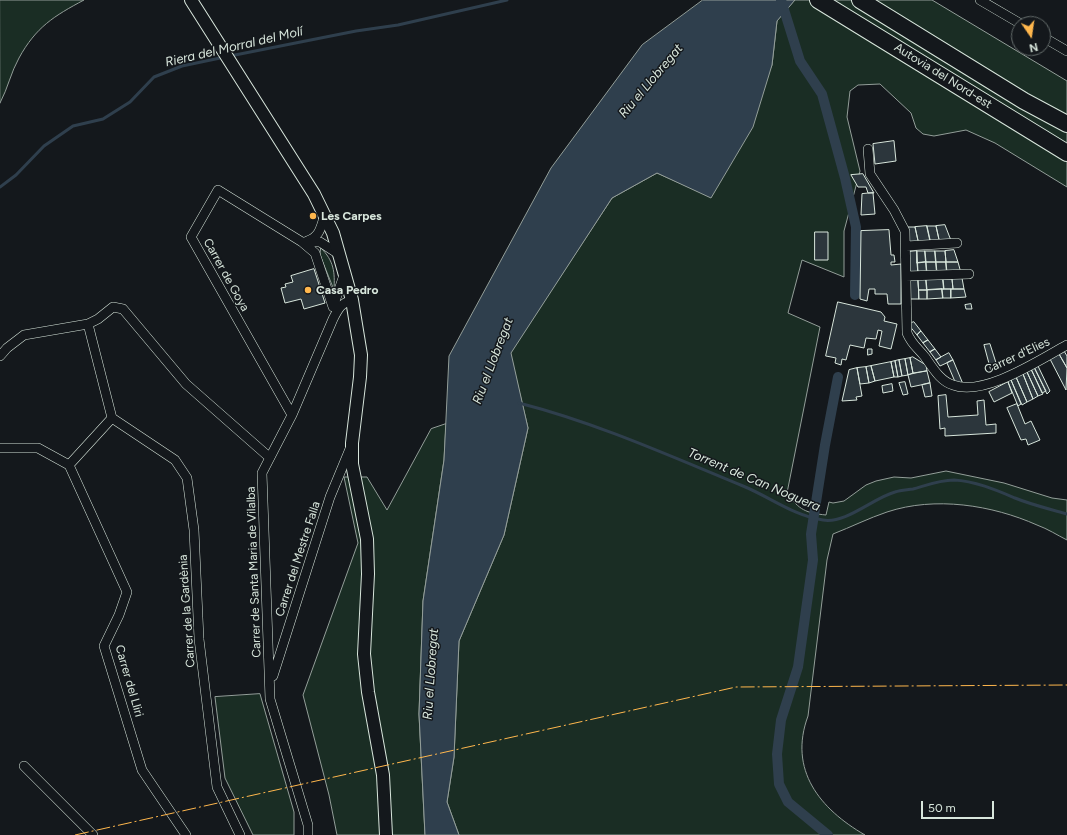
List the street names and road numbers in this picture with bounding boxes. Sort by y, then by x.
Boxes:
street label: Autovia del Nord-est [892,40,994,112]
street label: Carrer de Goya [200,236,252,314]
street label: Carrer d'Elies [982,335,1052,377]
street label: Carrer de Santa Maria de Vilalba [244,486,264,658]
street label: Carrer del Mestre Falla [273,500,323,618]
street label: Carrer de la Gardènia [176,554,198,668]
street label: Carrer del Lliri [112,643,146,719]

